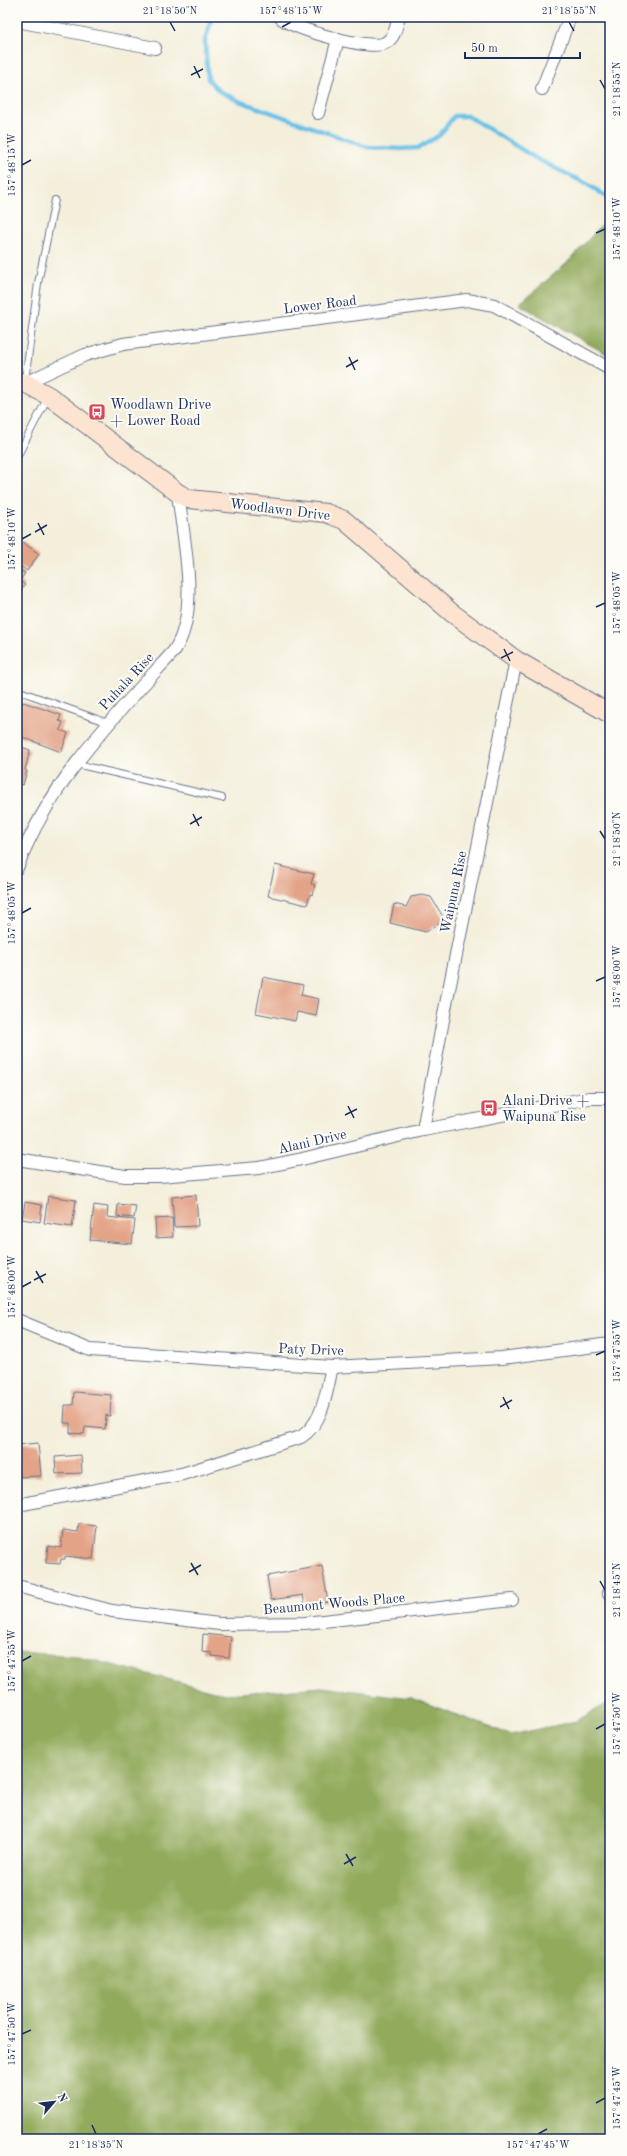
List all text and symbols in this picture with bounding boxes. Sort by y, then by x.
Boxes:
text: 21°18'50"N [143,6,198,16]
text: 157°48'15"W [259,6,323,16]
text: 21°18'55"N [542,6,597,16]
scale bar [465,34,580,60]
text: 50 m [471,42,498,55]
text: 21°18'55"N [612,61,622,116]
text: 157°48'15"W [7,133,17,197]
text: 157°48'10"W [612,197,622,261]
street label: Lower Road [283,294,357,316]
place label: Woodlawn Drive + Lower Road [110,398,211,428]
bus stop icon: Woodlawn Drive + Lower Road [87,402,107,422]
street label: Woodlawn Drive [229,497,331,523]
text: 157°48'10"W [7,507,17,571]
text: 157°48'05"W [612,571,622,635]
street label: Puhala Rise [97,650,157,713]
text: 21°18'50"N [612,811,622,866]
street label: Waipuna Rise [438,850,470,935]
text: 157°48'05"W [7,881,17,945]
text: 157°48'00"W [612,945,622,1009]
place label: Alani Drive + Waipuna Rise [502,1094,589,1124]
bus stop icon: Alani Drive + Waipuna Rise [479,1098,499,1118]
street label: Alani Drive [276,1127,348,1157]
text: 157°48'00"W [7,1255,17,1319]
text: 157°47'55"W [612,1319,622,1383]
street label: Paty Drive [278,1342,344,1358]
text: 21°18'45"N [612,1562,622,1617]
street label: Beaumont Woods Place [262,1591,406,1617]
text: 157°47'55"W [7,1629,17,1693]
text: 157°47'50"W [612,1692,622,1756]
text: 157°47'50"W [7,2002,17,2066]
text: 157°47'45"W [612,2066,622,2130]
north arrow [34,2082,74,2122]
text: N [55,2092,69,2105]
text: 21°18'35"N [69,2140,124,2150]
text: 157°47'45"W [506,2140,570,2150]

